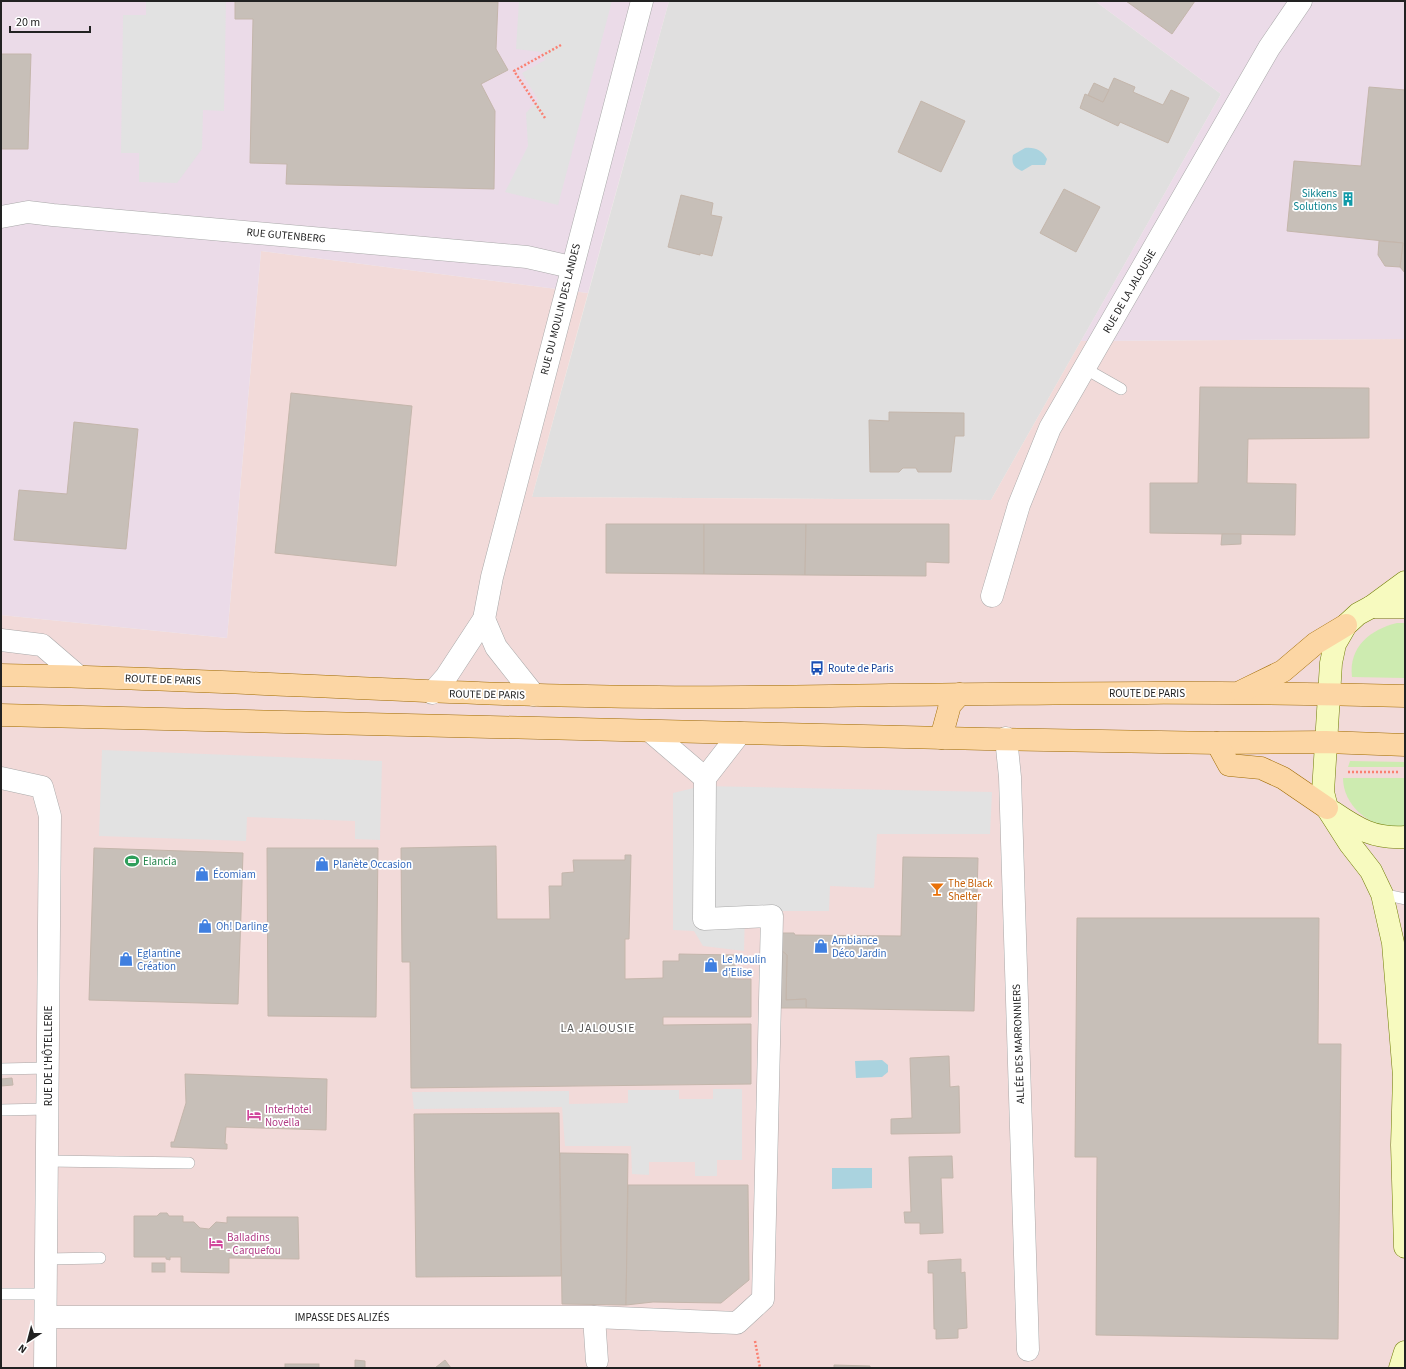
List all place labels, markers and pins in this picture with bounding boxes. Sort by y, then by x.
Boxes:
place label: Sikkens Solutions [1293,186,1337,214]
building icon: Sikkens Solutions [1340,191,1356,207]
bus stop icon: Route de Paris [809,660,825,676]
place label: Route de Paris [828,661,894,676]
sports icon: Elancia [124,853,140,869]
place label: Elancia [143,854,176,869]
shop icon: Planète Occasion [314,856,330,872]
place label: Planète Occasion [333,857,412,872]
shop icon: Écomiam [194,866,210,882]
place label: Écomiam [213,867,256,882]
place label: The Black Shelter [948,876,993,904]
bar icon: The Black Shelter [929,881,945,897]
shop icon: Oh! Darling [197,918,213,934]
place label: Oh! Darling [216,919,268,934]
place label: Ambiance Déco Jardin [832,933,887,961]
shop icon: Ambiance Déco Jardin [813,938,829,954]
place label: Eglantine Création [137,946,181,974]
shop icon: Eglantine Création [118,951,134,967]
place label: Le Moulin d’Elise [722,952,766,980]
shop icon: Le Moulin d’Elise [703,957,719,973]
place label: InterHotel Novella [265,1102,312,1130]
hotel icon: InterHotel Novella [246,1107,262,1123]
place label: Balladins - Carquefou [227,1230,281,1258]
hotel icon: Balladins - Carquefou [208,1235,224,1251]

